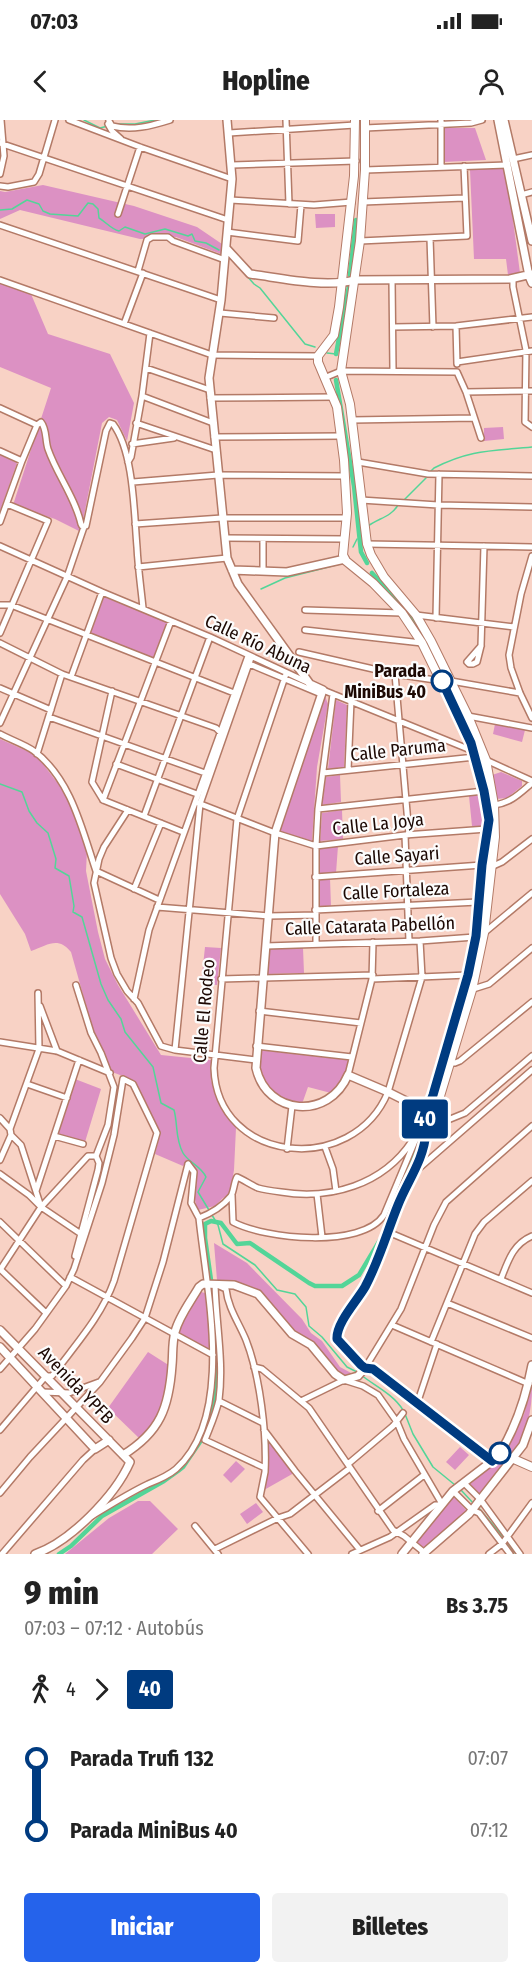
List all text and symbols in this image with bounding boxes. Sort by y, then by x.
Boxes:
text: 07:03 [30,8,78,35]
icon: back [24,65,57,98]
text: Hopline [222,65,310,97]
icon: person [475,65,508,98]
street label: Calle Río Abuna [201,610,315,678]
place label: Parada MiniBus 40 [344,660,426,703]
marker: Parada MiniBus 40 [431,670,453,692]
street label: Calle Paruma [349,734,447,766]
street label: Calle La Joya [331,808,425,840]
street label: Calle Sayari [354,842,440,870]
street label: Calle Fortaleza [342,877,450,905]
street label: Calle Catarata Pabellón [285,912,455,940]
street label: Calle El Rodeo [188,958,220,1064]
line badge: 40 [398,1100,452,1138]
text: 40 [414,1106,436,1132]
street label: Avenida YPFB [34,1342,118,1428]
unlabelled marker [489,1442,511,1464]
text: 9 min [24,1573,99,1613]
text: Bs 3.75 [446,1592,508,1619]
text: 07:03 – 07:12 · Autobús [24,1616,204,1640]
icon: walk [24,1673,57,1706]
icon: forward [85,1673,118,1706]
text: 40 [139,1676,161,1702]
text: 4 [66,1677,76,1701]
text: Parada Trufi 132 [70,1745,214,1772]
text: 07:07 [467,1746,508,1770]
text: Parada MiniBus 40 [70,1817,238,1844]
text: 07:12 [470,1818,508,1842]
button: Iniciar [24,1893,260,1962]
button: Billetes [272,1893,508,1962]

